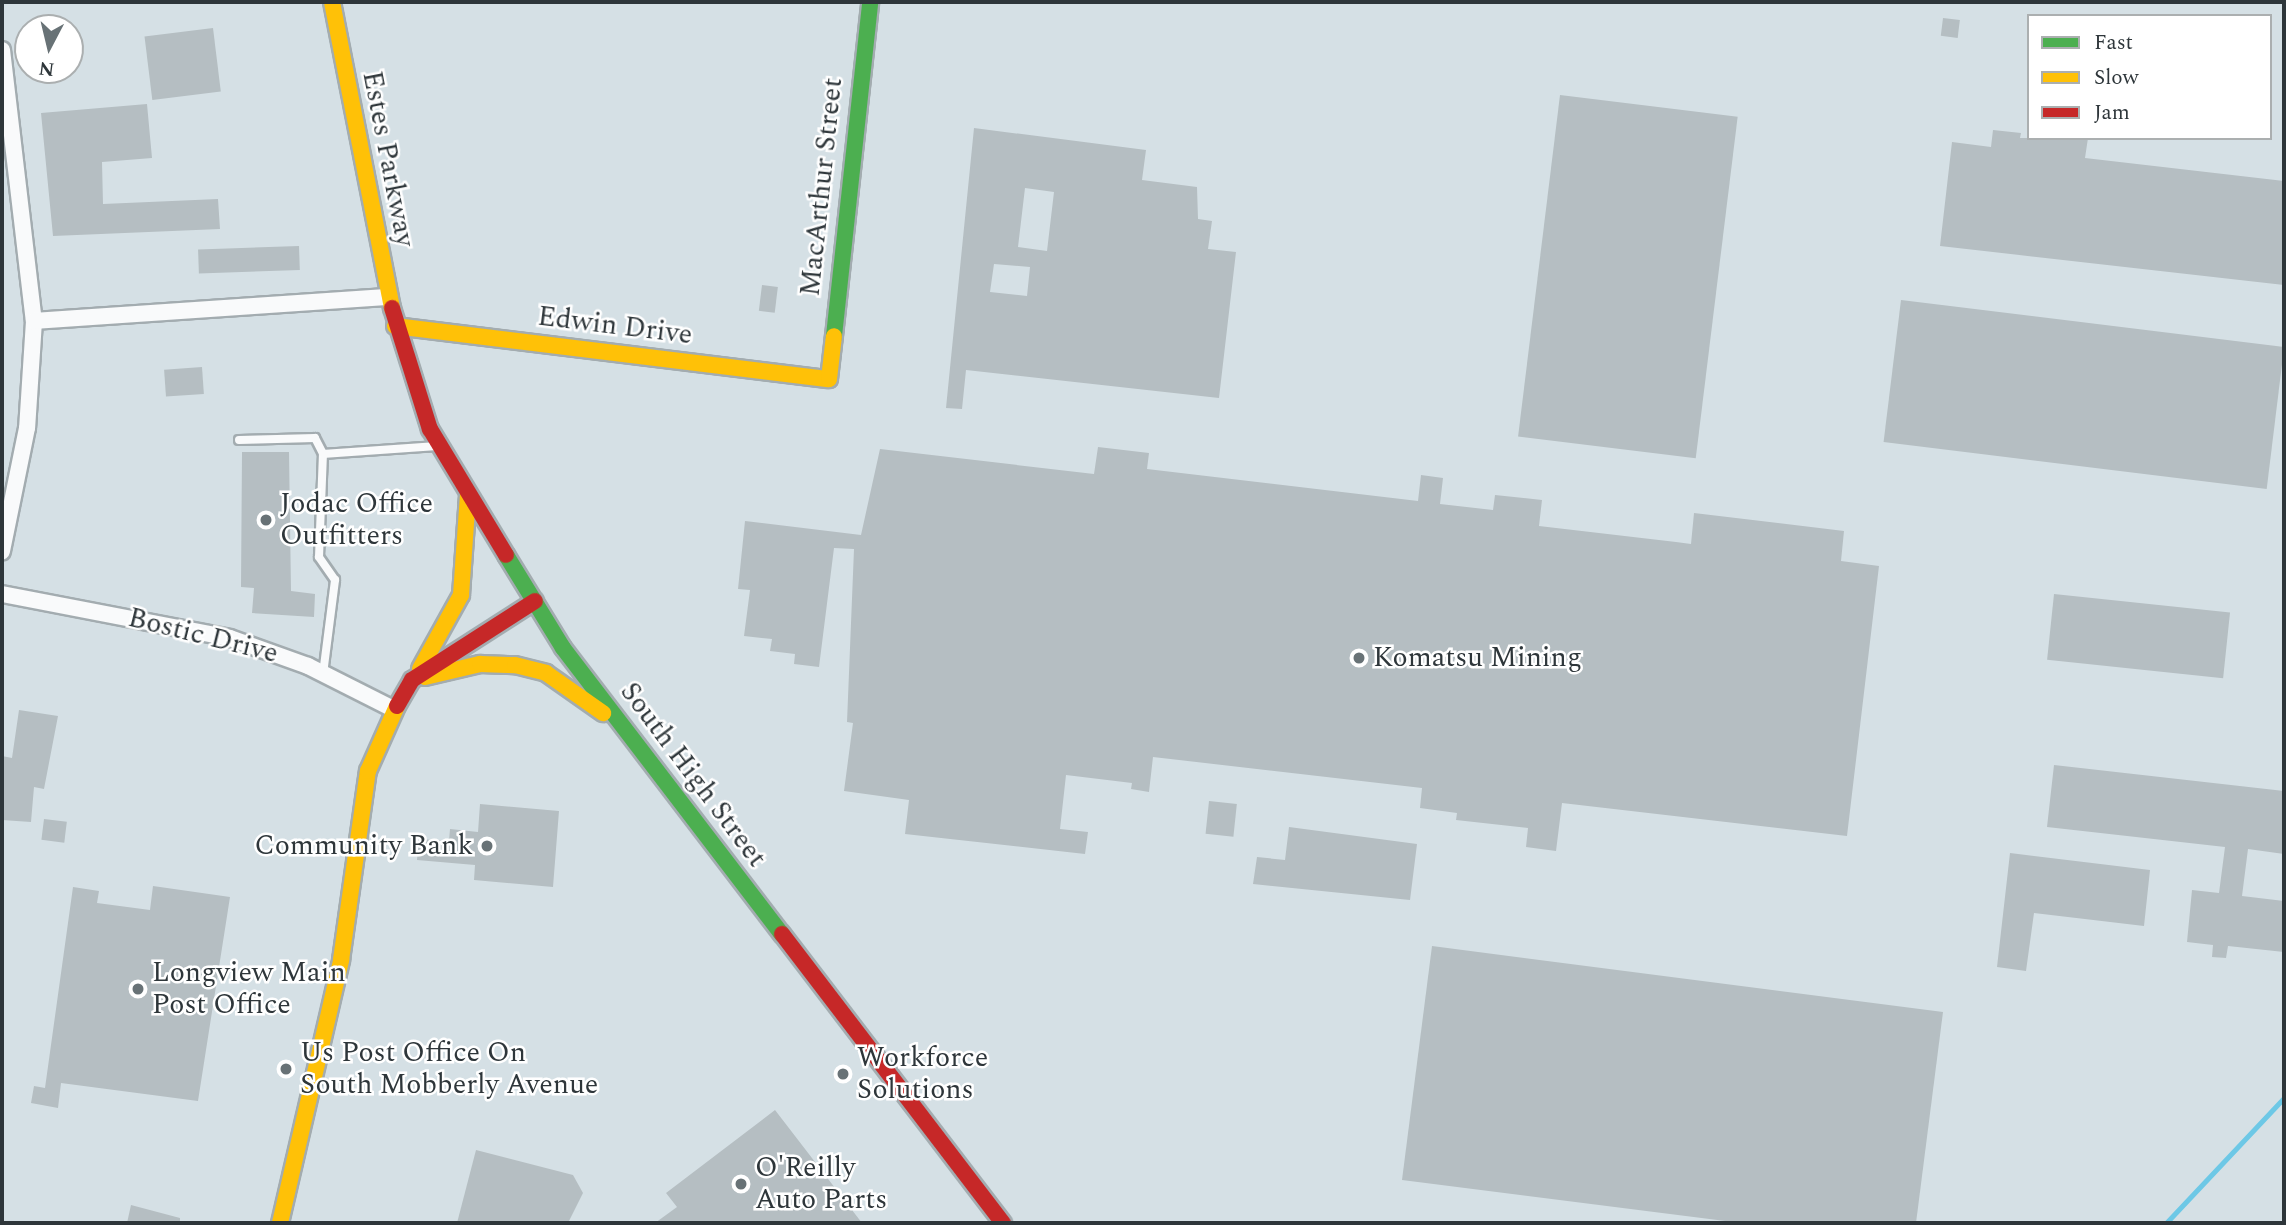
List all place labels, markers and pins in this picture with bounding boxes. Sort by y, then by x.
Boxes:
place label: Jodac Office Outfitters [280,487,433,553]
marker: Jodac Office Outfitters [258,512,274,528]
place label: Komatsu Mining [1373,641,1582,675]
marker: Komatsu Mining [1351,650,1367,666]
place label: Community Bank [254,829,473,863]
marker: Community Bank [479,838,495,854]
place label: Longview Main Post Office [152,956,346,1022]
marker: Longview Main Post Office [130,981,146,997]
place label: Us Post Office On South Mobberly Avenue [300,1036,598,1102]
place label: Workforce Solutions [857,1041,988,1107]
marker: Us Post Office On South Mobberly Avenue [278,1061,294,1077]
marker: Workforce Solutions [835,1066,851,1082]
place label: O'Reilly Auto Parts [755,1151,887,1217]
marker: O'Reilly Auto Parts [733,1176,749,1192]

